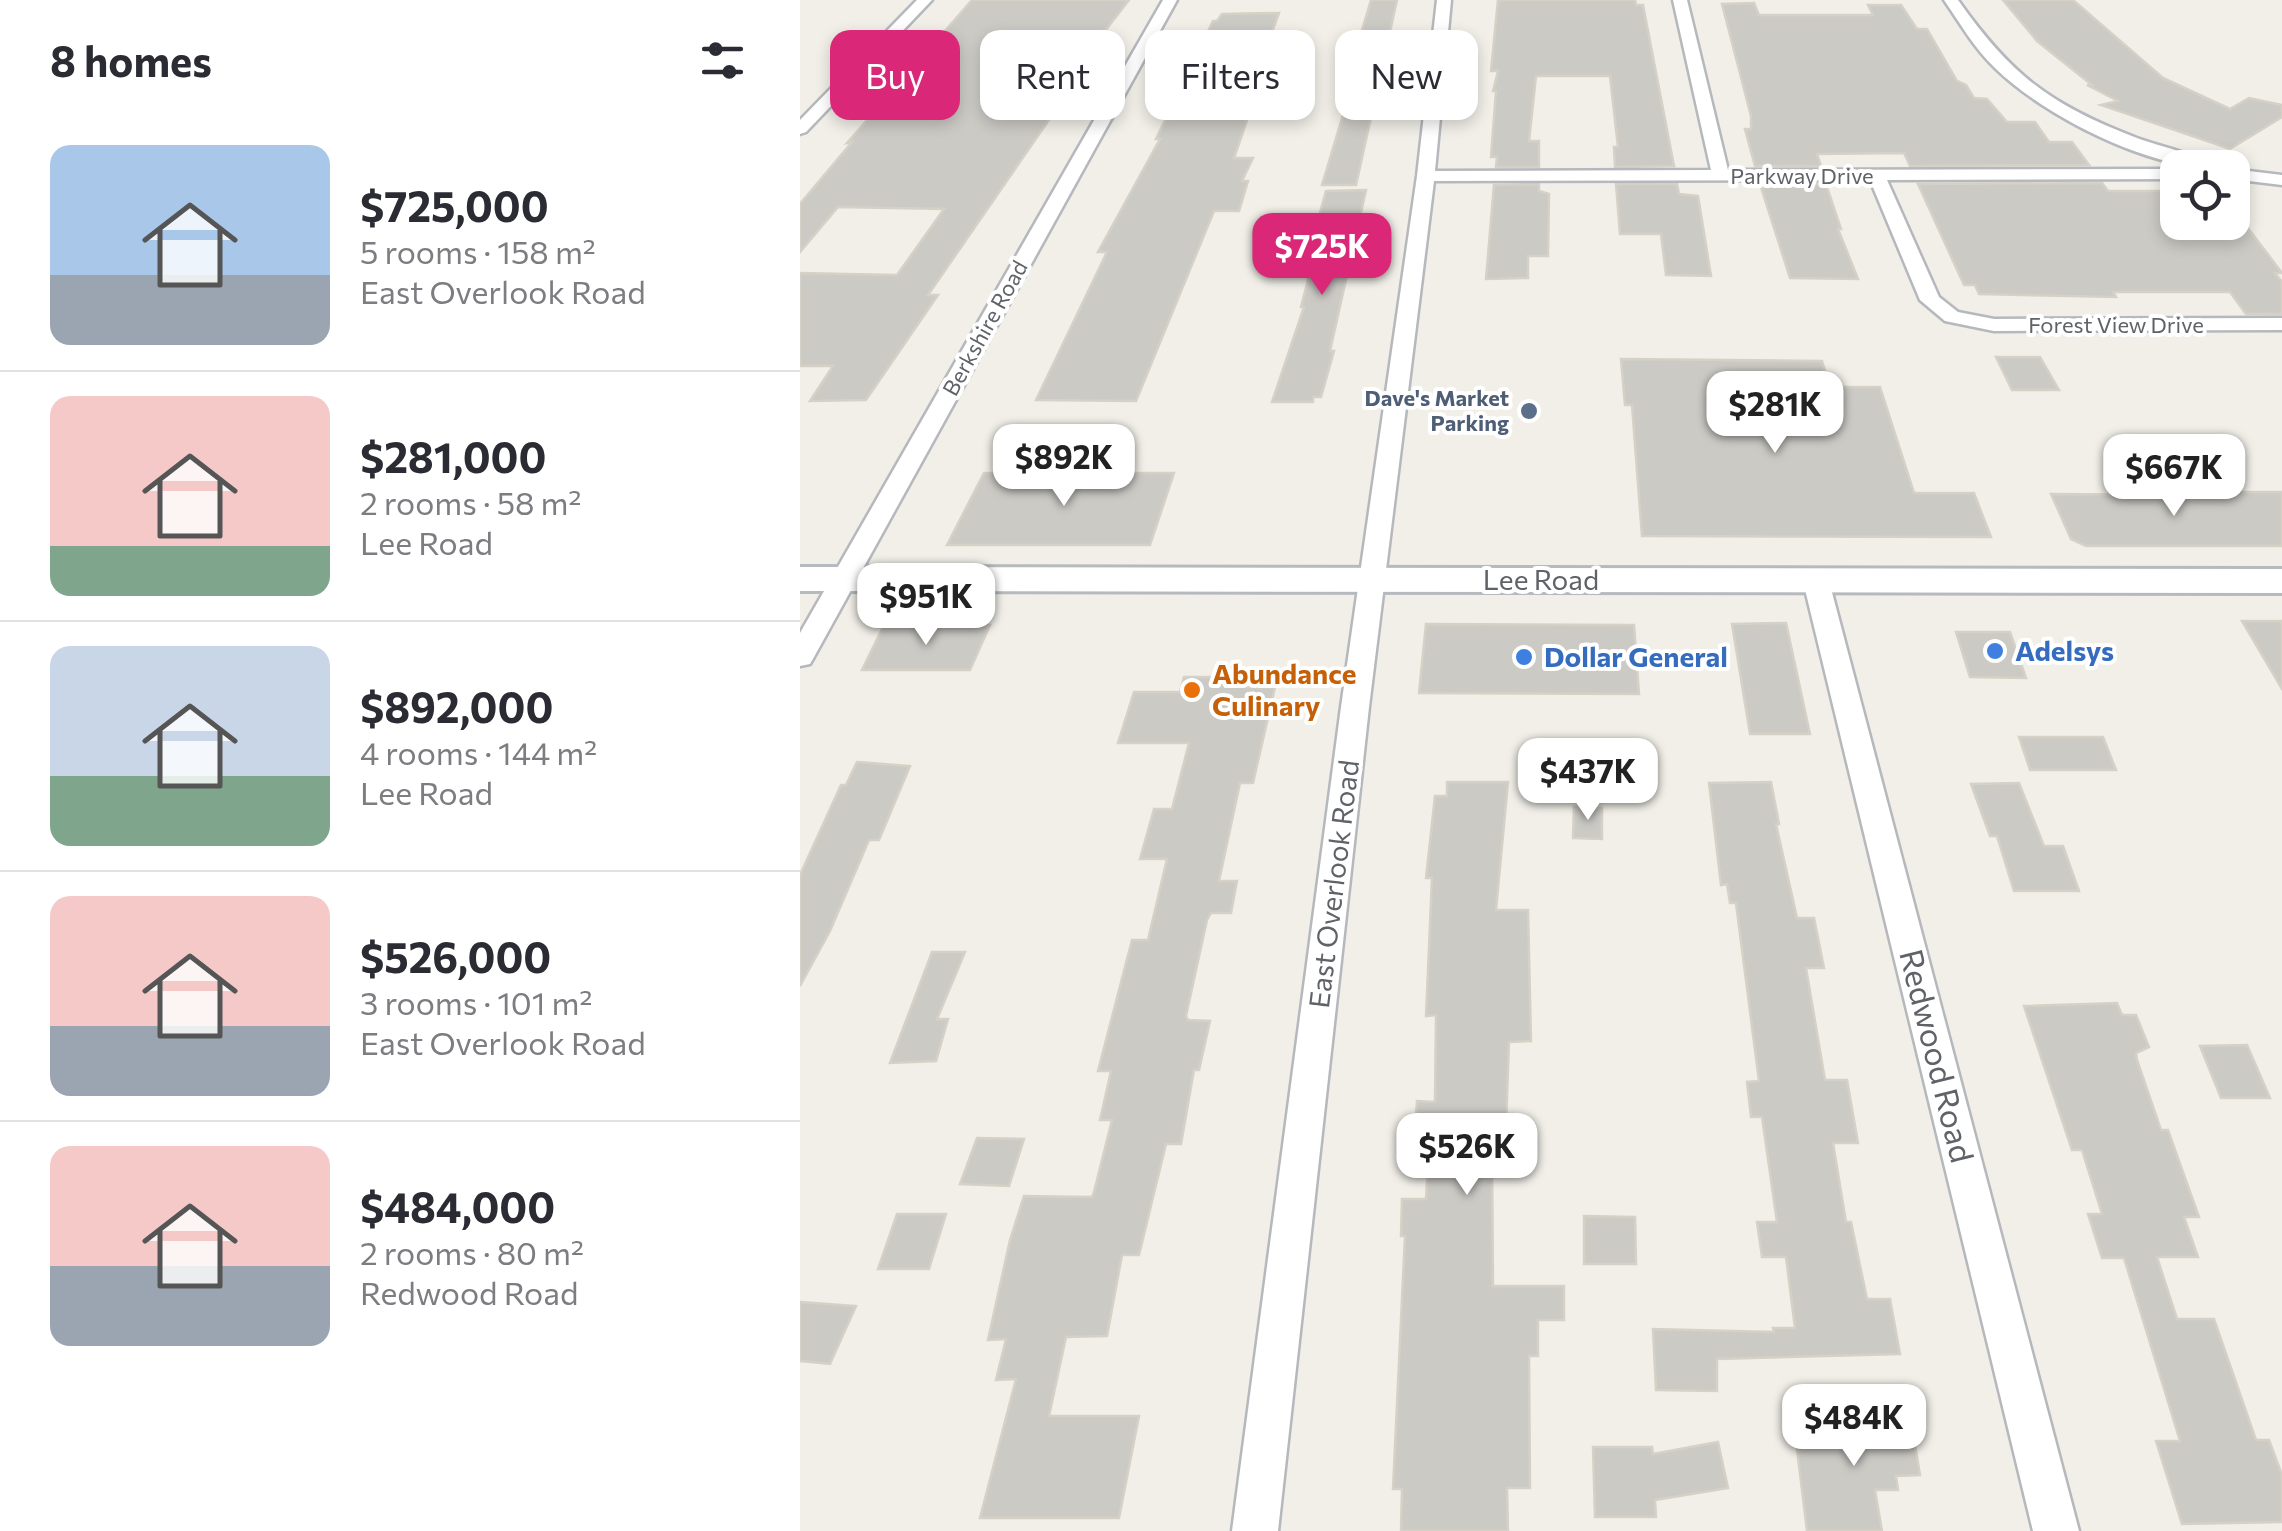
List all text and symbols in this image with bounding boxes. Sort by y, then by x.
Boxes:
chip: Buy [830,30,960,120]
chip: Rent [980,30,1125,120]
chip: Filters [1145,30,1315,120]
chip: New [1335,30,1478,120]
icon: filters [695,33,750,88]
text: 8 homes [50,34,212,86]
map controls [2160,150,2250,240]
button: locate [2160,150,2250,240]
street label: Parkway Drive [1730,162,1874,189]
text: $725,000 [360,179,549,231]
icon: home [130,185,250,305]
pin: $725K [1252,213,1392,298]
text: $725K [1274,225,1370,265]
text: 5 rooms · 158 m² [360,231,596,271]
street label: Berkshire Road [936,255,1033,400]
text: East Overlook Road [360,271,646,311]
street label: Forest View Drive [2028,311,2204,338]
pin: $281K [1705,371,1845,456]
text: $281K [1728,383,1822,423]
place label: Dave's Market Parking [1365,384,1509,436]
marker: Dave's Market Parking [1518,400,1540,422]
pin: $892K [994,424,1134,509]
text: $281,000 [360,430,546,482]
pin: $667K [2104,434,2244,519]
icon: home [130,436,250,556]
text: $892K [1015,436,1113,476]
text: $667K [2125,446,2223,486]
text: 2 rooms · 58 m² [360,482,581,522]
text: Lee Road [360,522,493,562]
street label: Lee Road [1483,562,1599,596]
pin: $951K [856,563,996,648]
text: $951K [879,575,973,615]
place label: Adelsys [2015,633,2114,667]
place label: Dollar General [1544,639,1728,673]
marker: Adelsys [1984,640,2006,662]
marker: Dollar General [1513,646,1535,668]
place label: Abundance Culinary [1212,656,1357,722]
marker: Abundance Culinary [1181,679,1203,701]
text: $892,000 [360,680,553,732]
icon: home [130,686,250,806]
text: 4 rooms · 144 m² [360,732,597,772]
pin: $437K [1518,738,1658,823]
text: $437K [1540,750,1636,790]
street label: East Overlook Road [1301,758,1365,1010]
text: Lee Road [360,772,493,812]
text: $526,000 [360,930,551,982]
icon: home [130,936,250,1056]
street label: Redwood Road [1892,945,1984,1166]
text: 3 rooms · 101 m² [360,982,592,1022]
text: East Overlook Road [360,1022,646,1062]
pin: $526K [1397,1113,1537,1198]
text: $526K [1418,1125,1516,1165]
text: $484,000 [360,1180,555,1232]
icon: home [130,1186,250,1306]
text: 2 rooms · 80 m² [360,1232,584,1272]
text: Redwood Road [360,1272,578,1312]
pin: $484K [1784,1384,1924,1469]
text: $484K [1804,1396,1904,1436]

